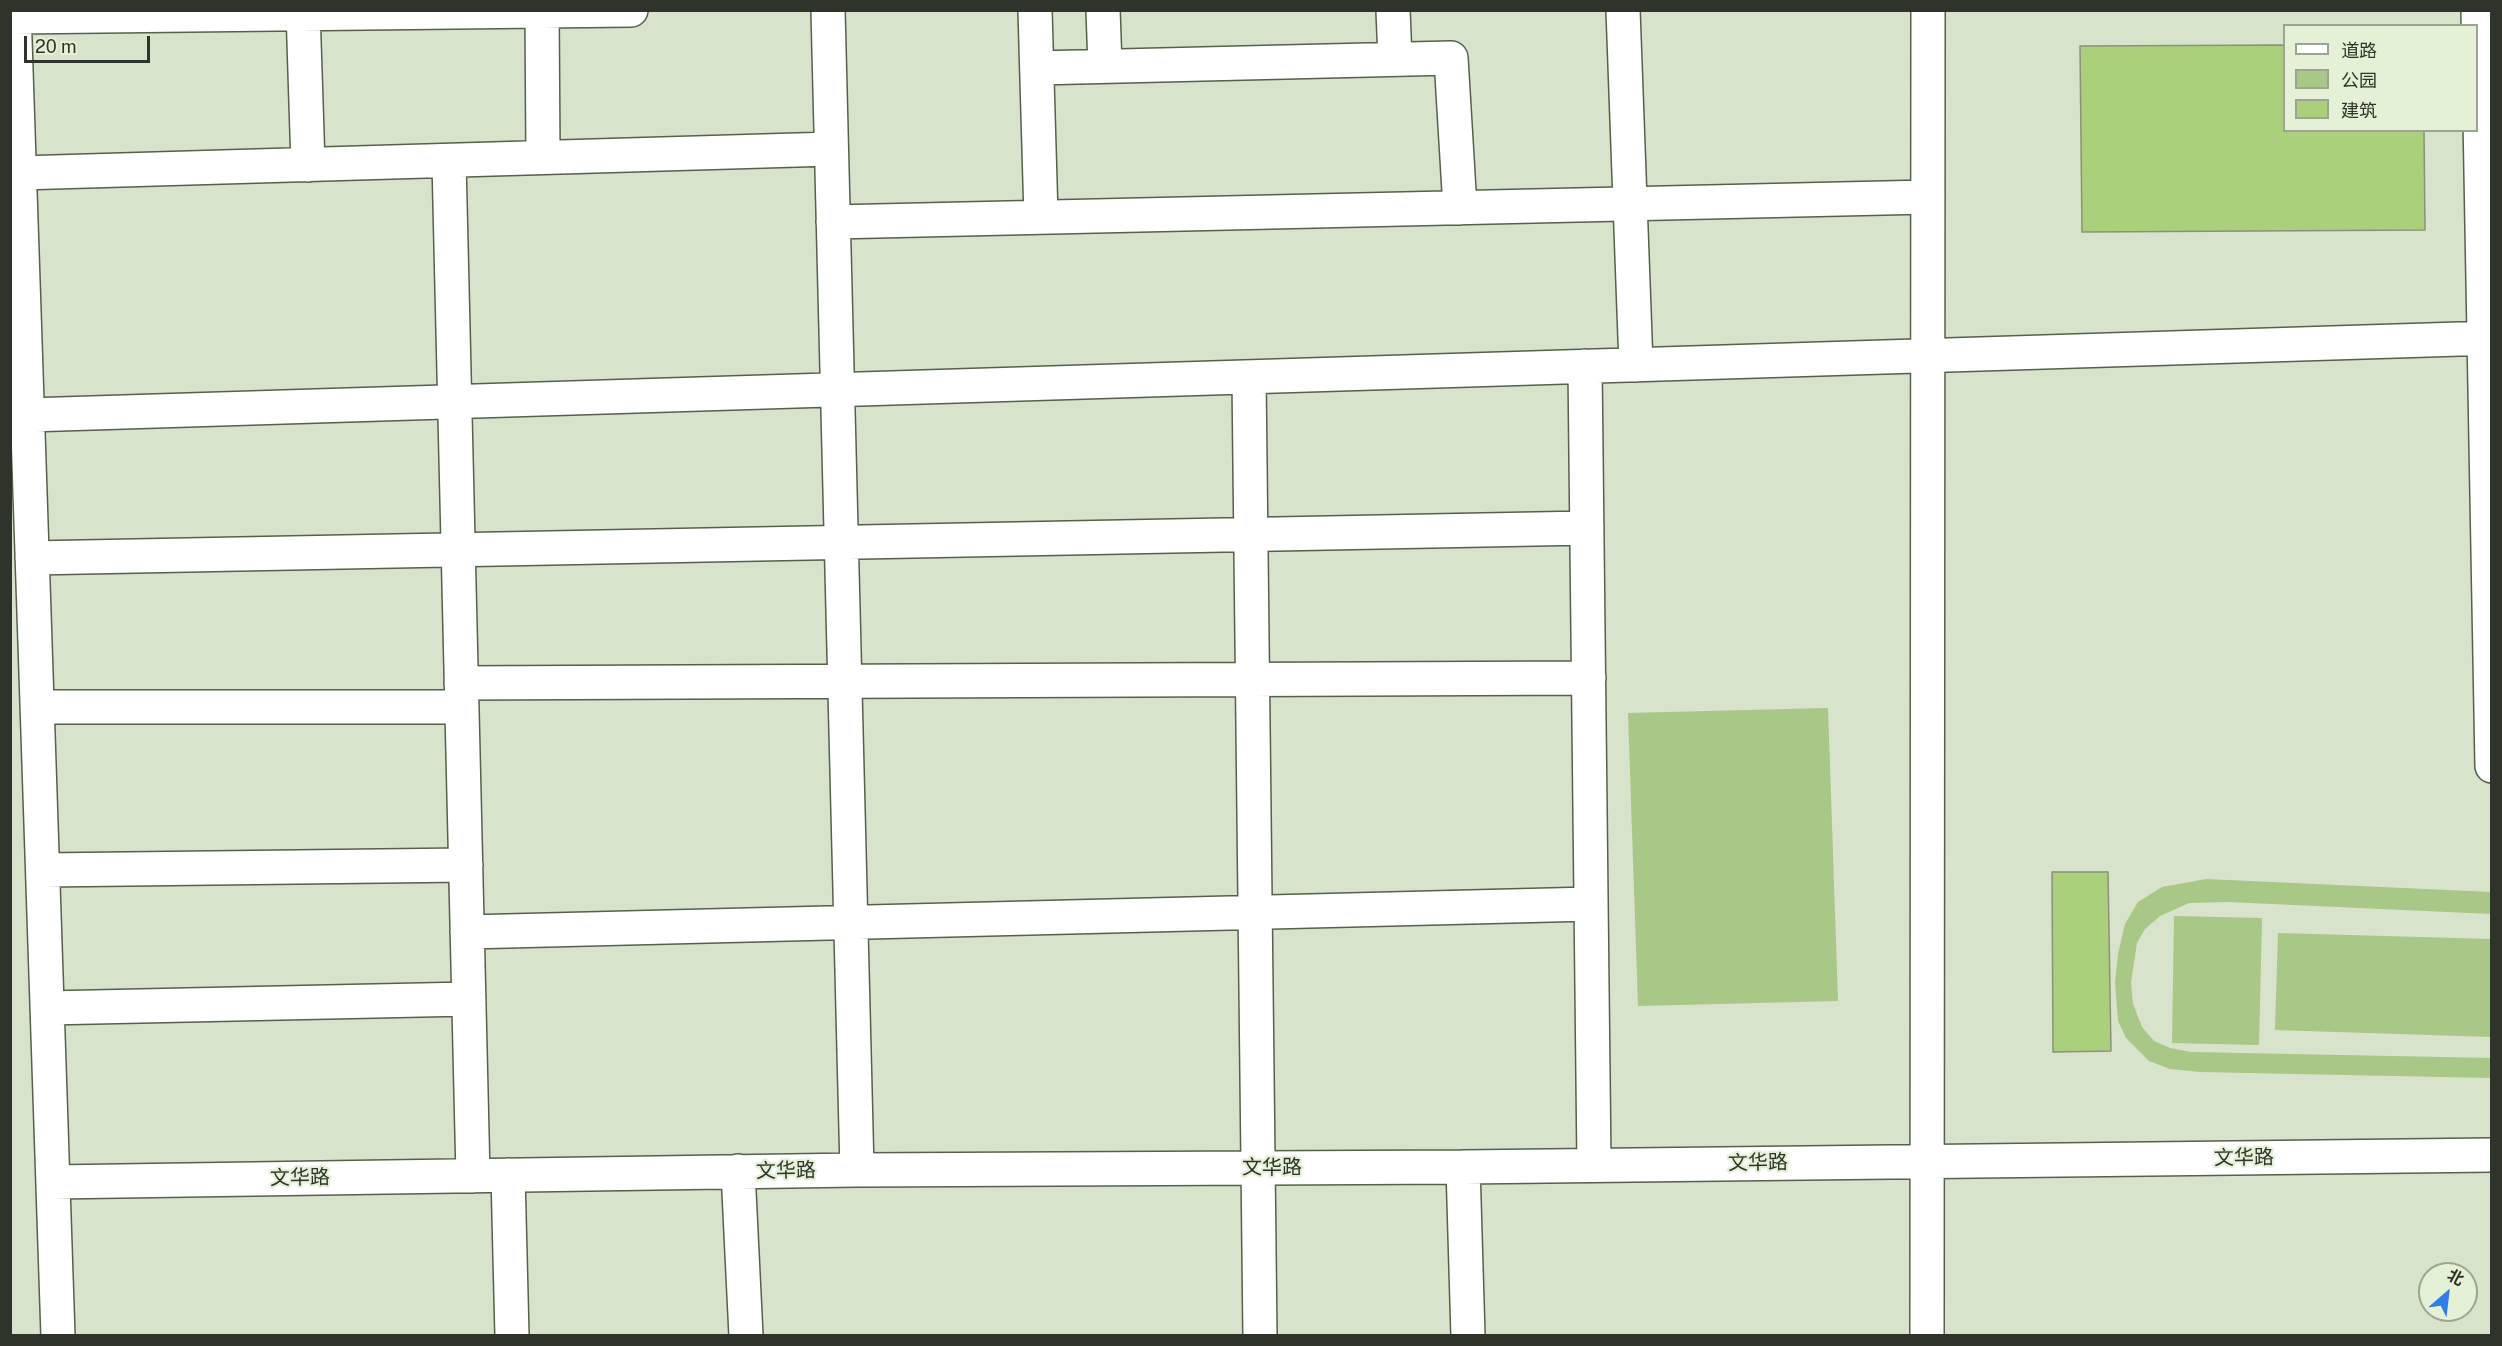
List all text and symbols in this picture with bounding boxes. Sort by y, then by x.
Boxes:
scale bar [27,24,153,62]
legend [2283,24,2478,132]
text: 20 m [35,36,77,57]
text: 道路 [2341,40,2377,61]
text: 公园 [2341,70,2377,91]
text: 建筑 [2341,100,2377,121]
street label: 文华路 [2214,1145,2274,1171]
street label: 文华路 [1728,1150,1788,1176]
street label: 文华路 [1242,1156,1302,1180]
street label: 文华路 [756,1158,816,1184]
street label: 文华路 [270,1165,330,1191]
north arrow [2418,1262,2478,1322]
text: 北 [2444,1265,2467,1290]

